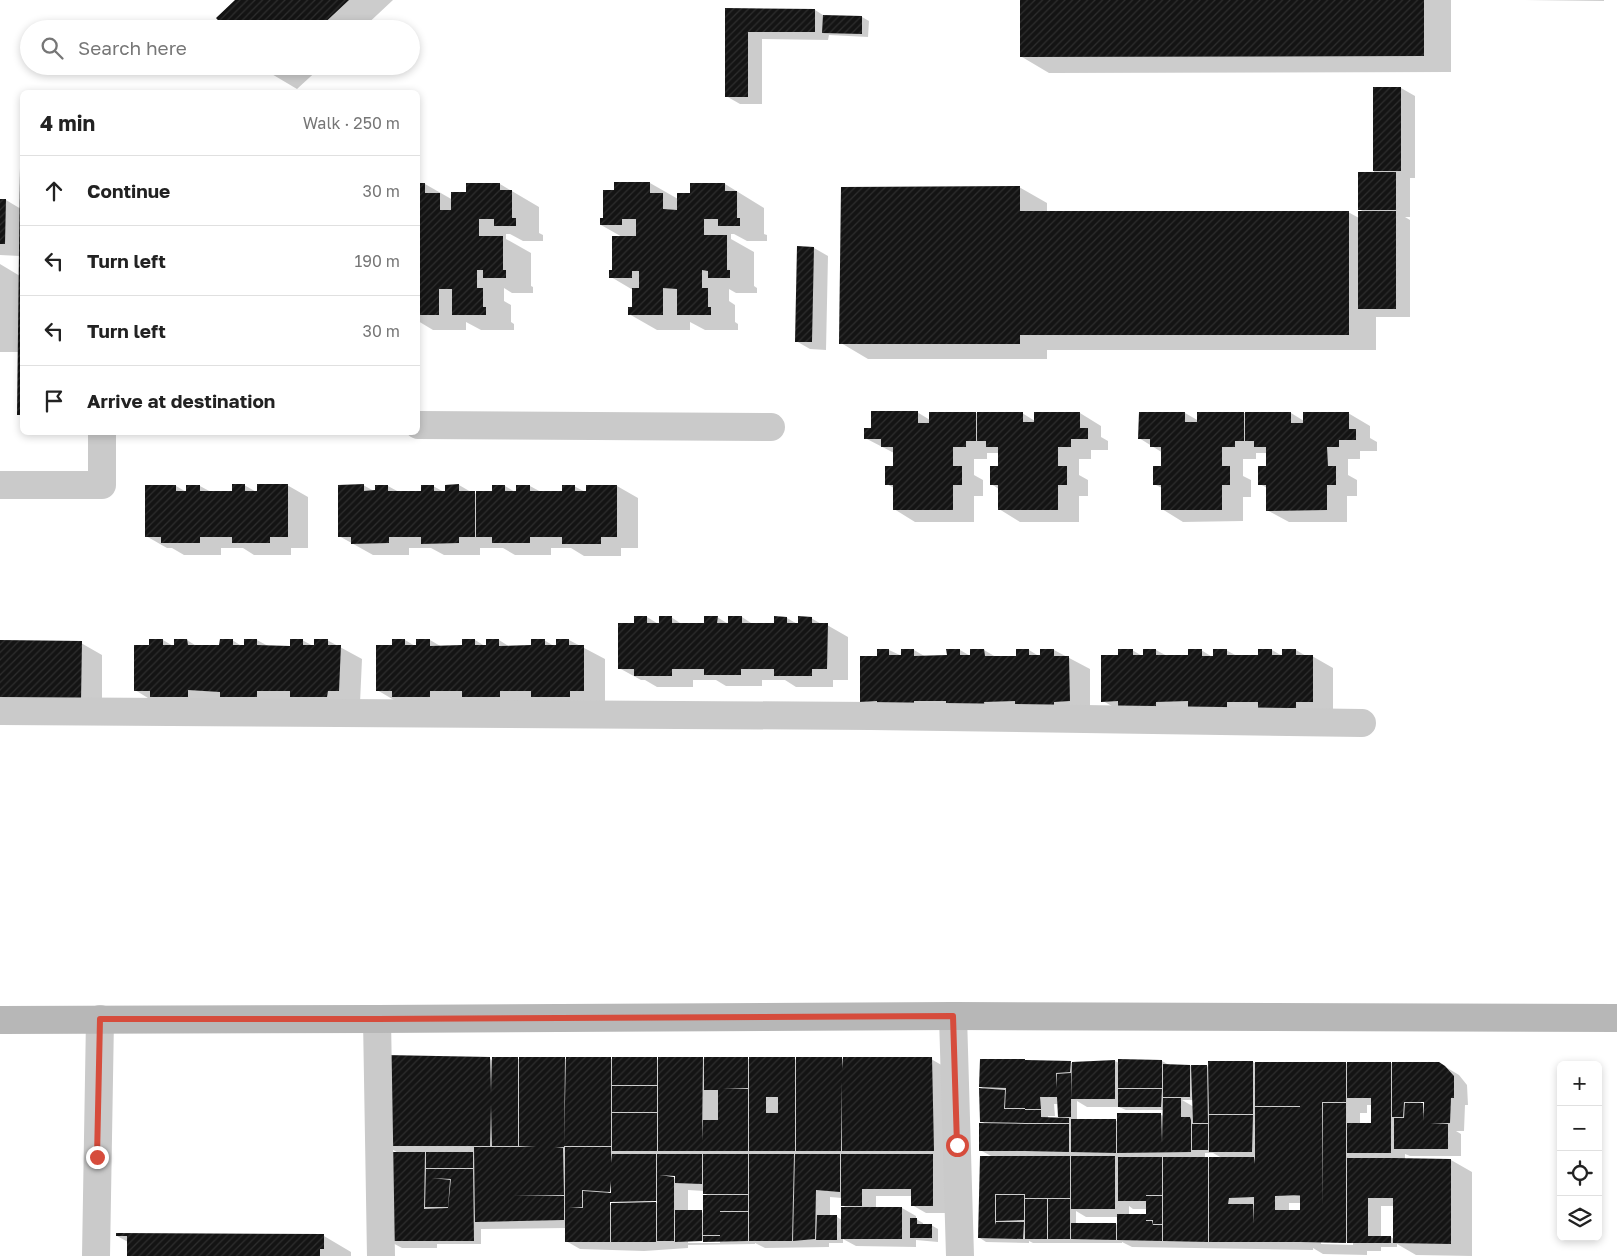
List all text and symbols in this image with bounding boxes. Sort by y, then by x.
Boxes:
search box [20,20,420,75]
icon: search [38,34,66,62]
text: Search here [78,36,187,59]
text: 4 min [40,110,95,136]
text: Walk · 250 m [303,113,400,133]
icon: ahead [40,177,68,205]
text: Continue [87,179,170,202]
text: 30 m [363,181,400,201]
icon: left [40,247,68,275]
text: Turn left [87,249,166,272]
text: 190 m [354,251,400,271]
icon: left [40,317,68,345]
text: Turn left [87,319,166,342]
text: 30 m [363,321,400,341]
icon: arrive [40,387,68,415]
text: Arrive at destination [87,389,275,412]
map controls [1557,1061,1602,1241]
button: + [1557,1061,1602,1106]
button: − [1557,1106,1602,1151]
route start [946,1134,969,1157]
route end [86,1146,109,1169]
button: locate [1557,1151,1602,1196]
button: layers [1557,1196,1602,1241]

